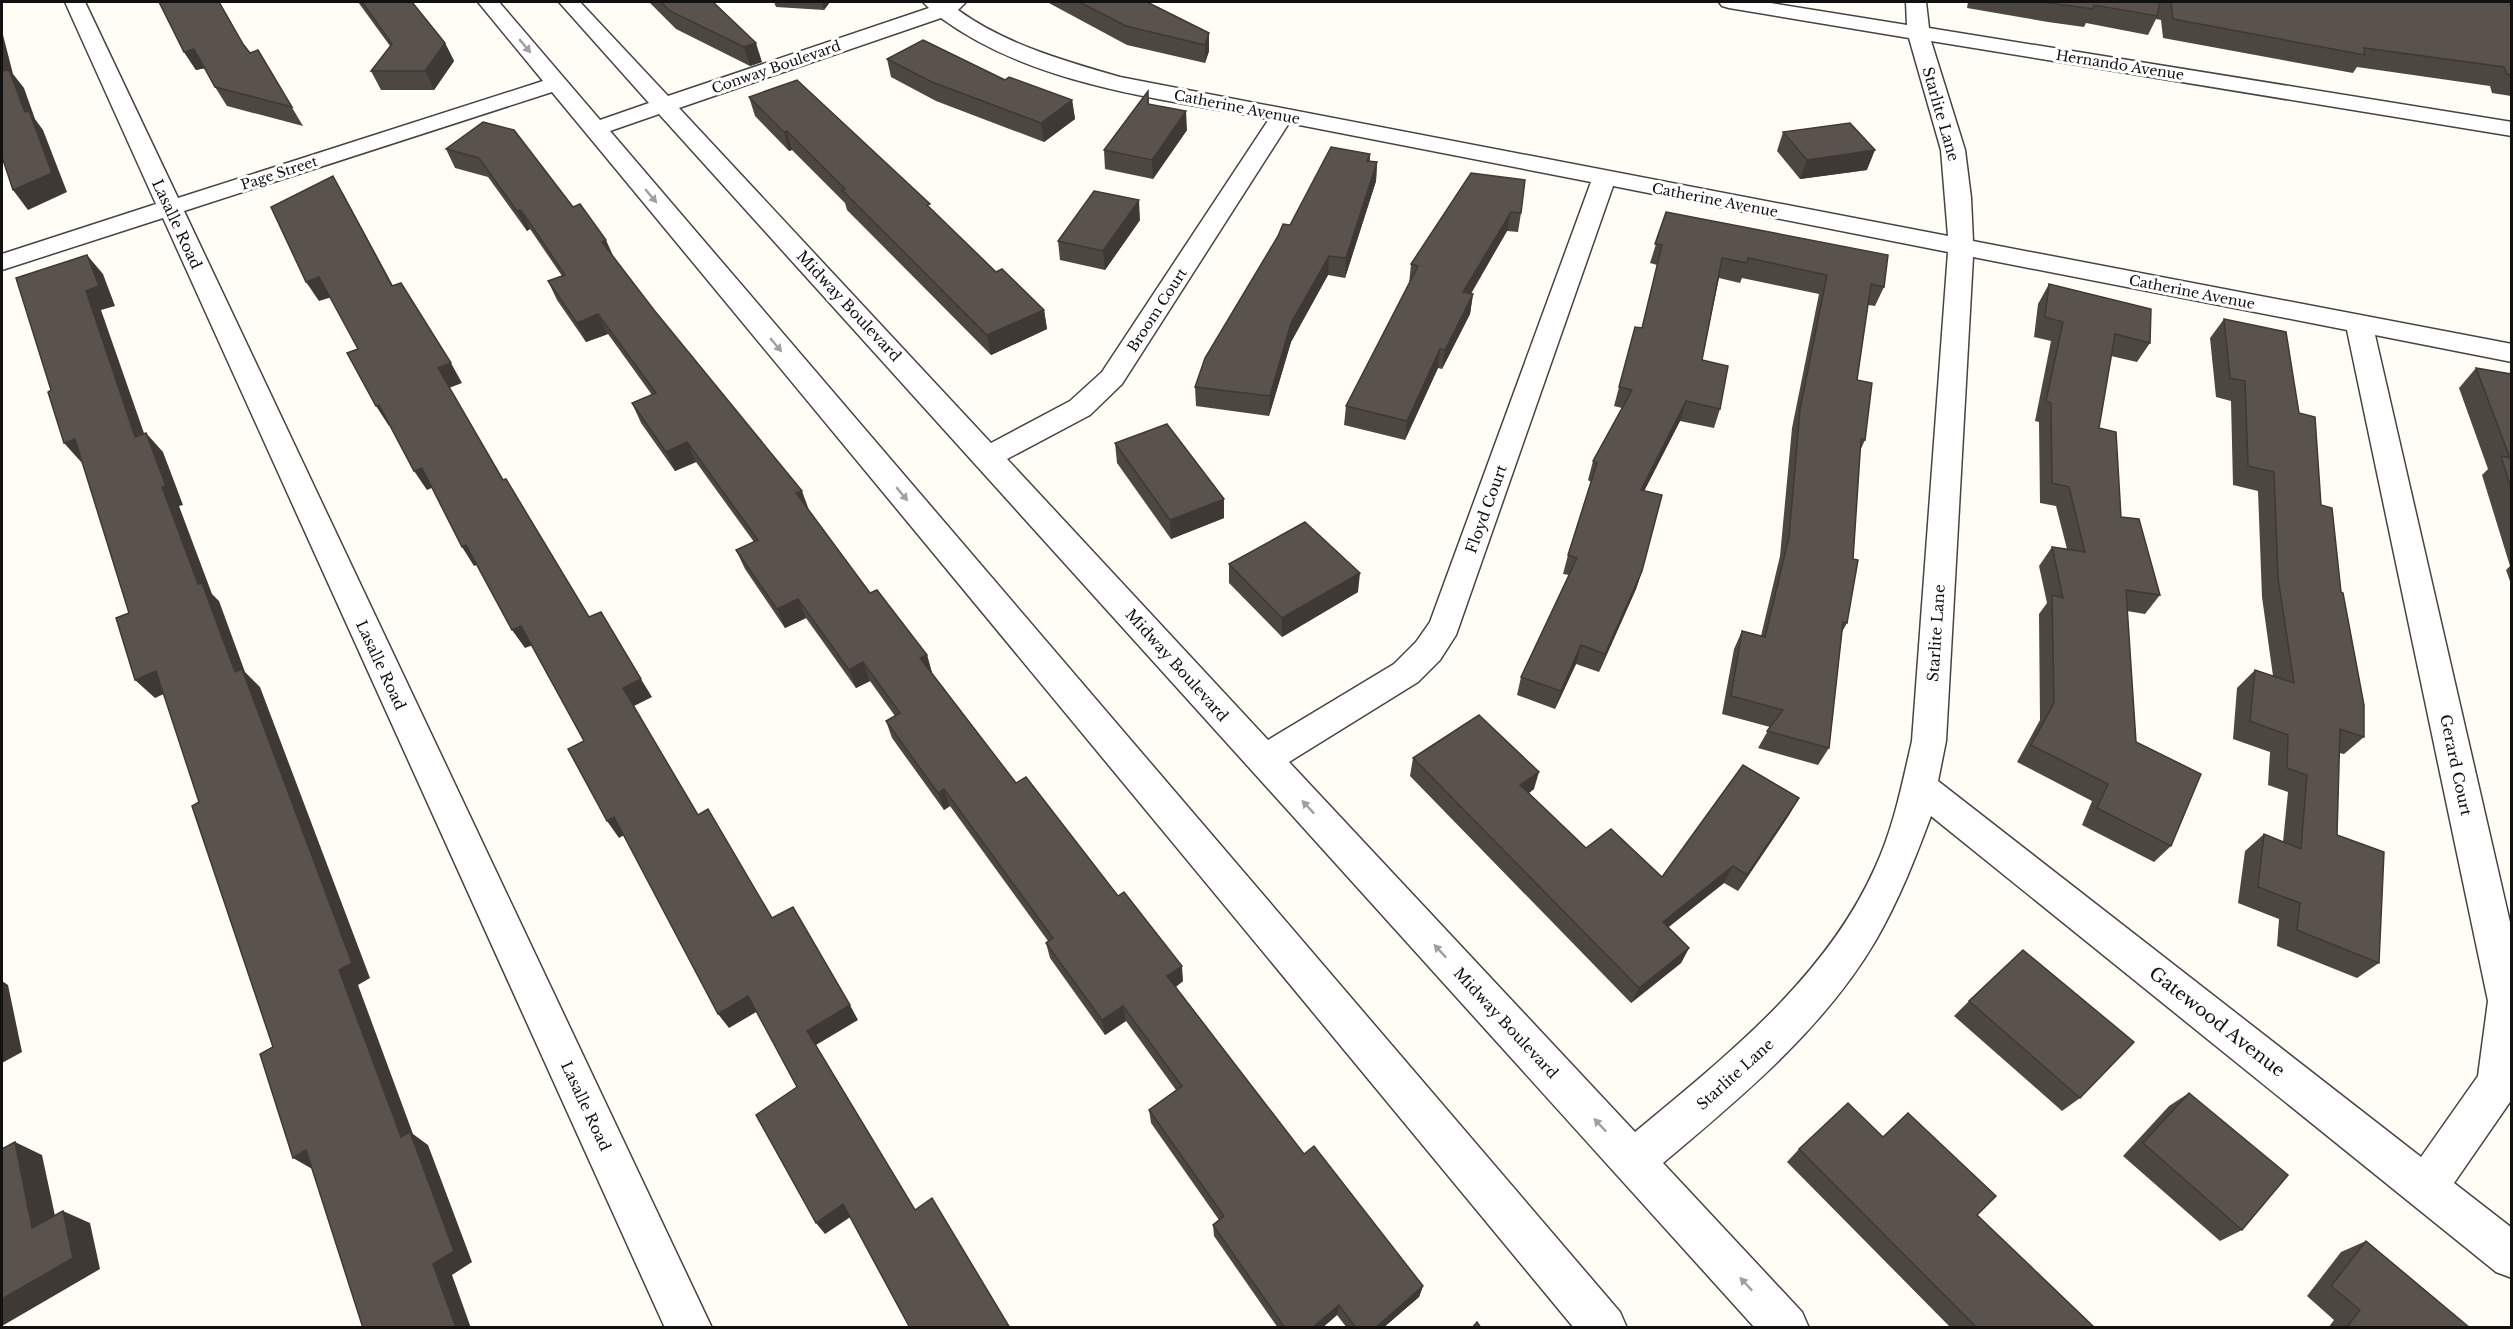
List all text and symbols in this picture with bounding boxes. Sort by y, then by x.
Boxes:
street label: Conway Boulevard [709,36,843,98]
one-way arrow [518,38,531,53]
street label: Hernando Avenue [2055,46,2185,84]
street label: Starlite Lane [1918,65,1964,163]
street label: Catherine Avenue [1173,86,1301,128]
street label: Page Street [238,152,320,194]
street label: Lasalle Road [148,176,206,272]
street label: Catherine Avenue [1651,179,1779,221]
one-way arrow [644,188,657,204]
street label: Midway Boulevard [793,247,905,365]
street label: Broom Court [1123,264,1191,355]
street label: Catherine Avenue [2128,271,2256,313]
one-way arrow [769,337,782,352]
street label: Floyd Court [1461,462,1511,556]
one-way arrow [895,486,908,501]
street label: Starlite Lane [1923,584,1949,682]
street label: Midway Boulevard [1122,605,1232,725]
street label: Lasalle Road [352,617,410,713]
street label: Gerard Court [2436,713,2476,818]
one-way arrow [1301,800,1315,815]
one-way arrow [1434,944,1447,959]
street label: Gatewood Avenue [2145,962,2289,1082]
street label: Midway Boulevard [1450,964,1562,1082]
street label: Starlite Lane [1692,1034,1778,1114]
street label: Lasalle Road [557,1058,615,1154]
one-way arrow [1593,1118,1607,1133]
one-way arrow [1739,1277,1753,1292]

